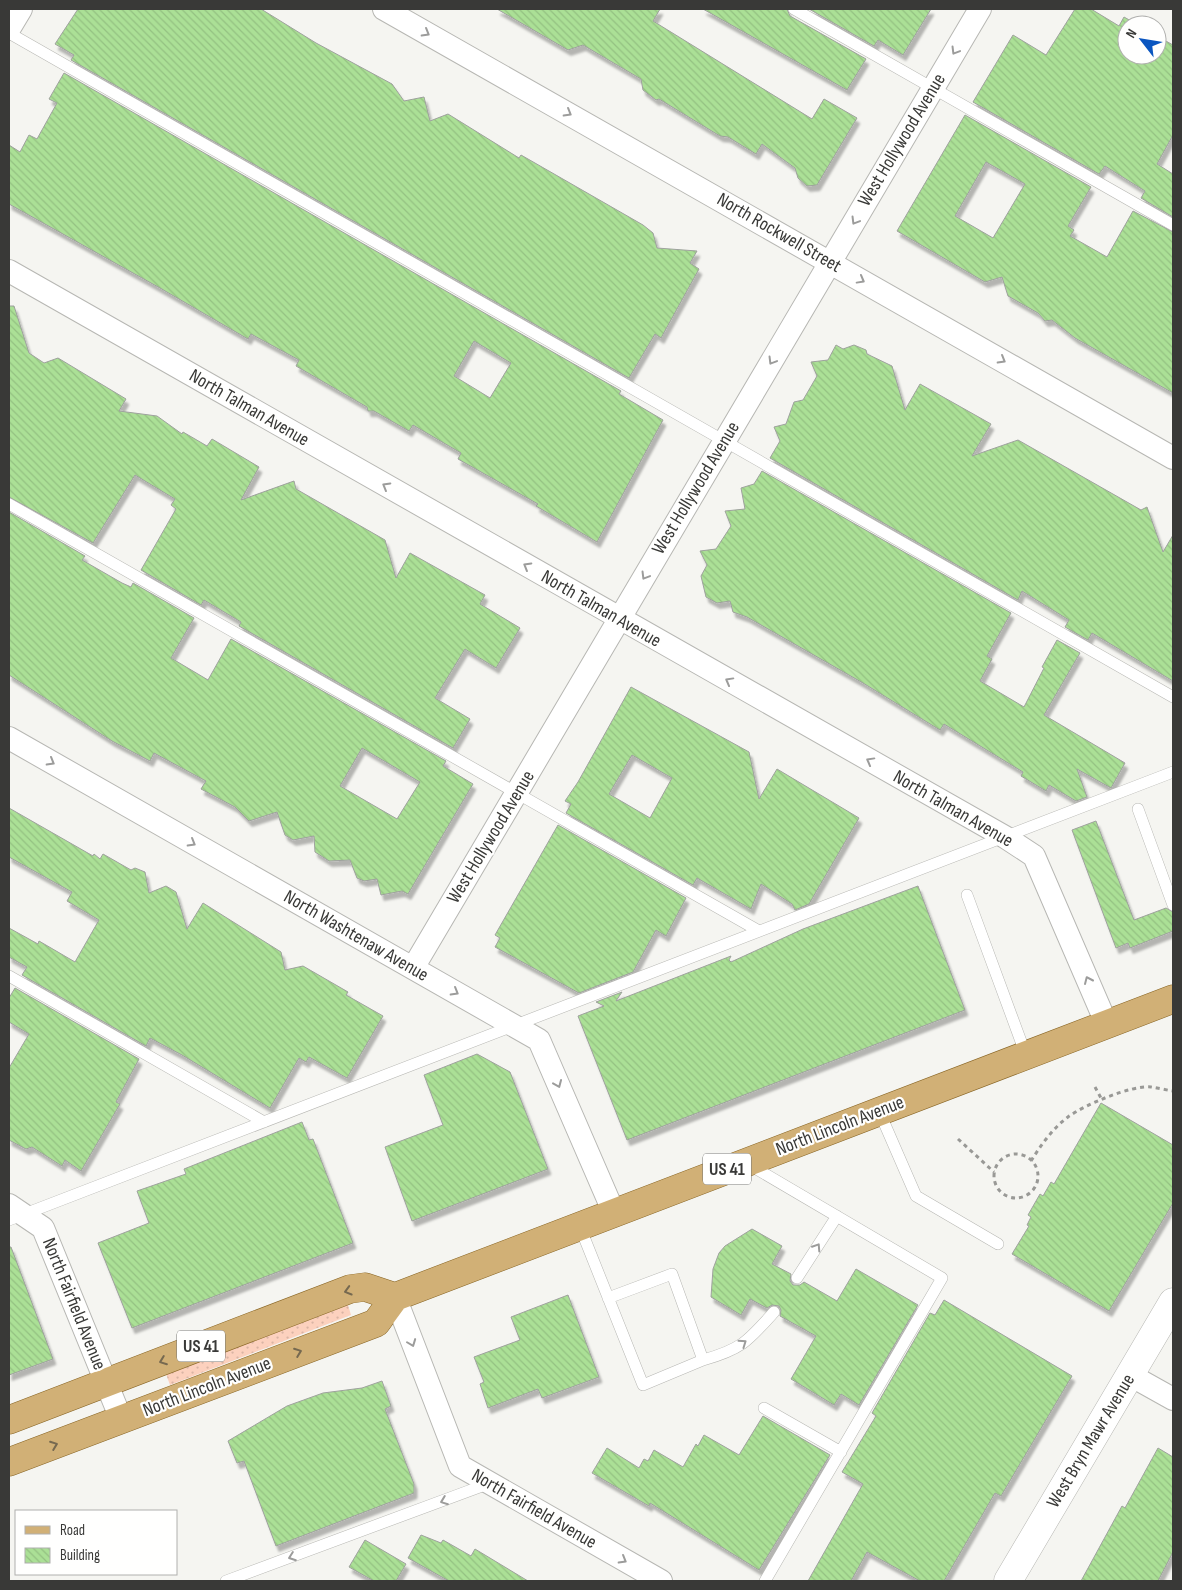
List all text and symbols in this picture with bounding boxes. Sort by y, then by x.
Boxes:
north arrow [1117,15,1167,65]
text: N [1122,26,1140,41]
one-way arrow [421,27,430,37]
one-way arrow [951,45,961,54]
street label: West Hollywood Avenue [853,69,951,211]
one-way arrow [562,107,571,117]
street label: North Rockwell Street [713,188,846,278]
one-way arrow [851,215,861,224]
one-way arrow [856,274,865,284]
one-way arrow [997,354,1006,364]
one-way arrow [768,355,778,364]
street label: North Talman Avenue [185,364,313,452]
street label: West Hollywood Avenue [647,417,745,559]
one-way arrow [382,482,391,492]
one-way arrow [523,563,532,573]
street label: North Talman Avenue [537,565,665,653]
one-way arrow [641,571,651,580]
one-way arrow [725,677,734,687]
one-way arrow [46,756,55,766]
one-way arrow [867,757,876,767]
street label: North Talman Avenue [889,765,1017,853]
street label: West Hollywood Avenue [442,766,540,908]
one-way arrow [187,836,196,846]
street label: North Washtenaw Avenue [280,885,432,987]
one-way arrow [1083,976,1094,985]
one-way arrow [450,986,459,996]
one-way arrow [552,1079,563,1088]
street label: North Lincoln Avenue [773,1091,907,1161]
road number: US 41 [703,1154,751,1184]
street label: North Fairfield Avenue [37,1235,111,1373]
one-way arrow [811,1243,820,1253]
one-way arrow [343,1285,352,1296]
road number: US 41 [177,1330,225,1362]
one-way arrow [406,1338,416,1347]
one-way arrow [737,1340,747,1349]
one-way arrow [293,1348,302,1359]
street label: North Lincoln Avenue [140,1352,274,1422]
one-way arrow [159,1354,168,1365]
street label: West Bryn Mawr Avenue [1042,1370,1140,1512]
one-way arrow [50,1441,58,1451]
street label: North Fairfield Avenue [467,1464,601,1554]
one-way arrow [441,1495,449,1505]
legend [15,1510,178,1575]
text: Road [60,1521,85,1540]
text: Building [60,1546,100,1565]
one-way arrow [288,1551,297,1561]
one-way arrow [618,1554,627,1564]

